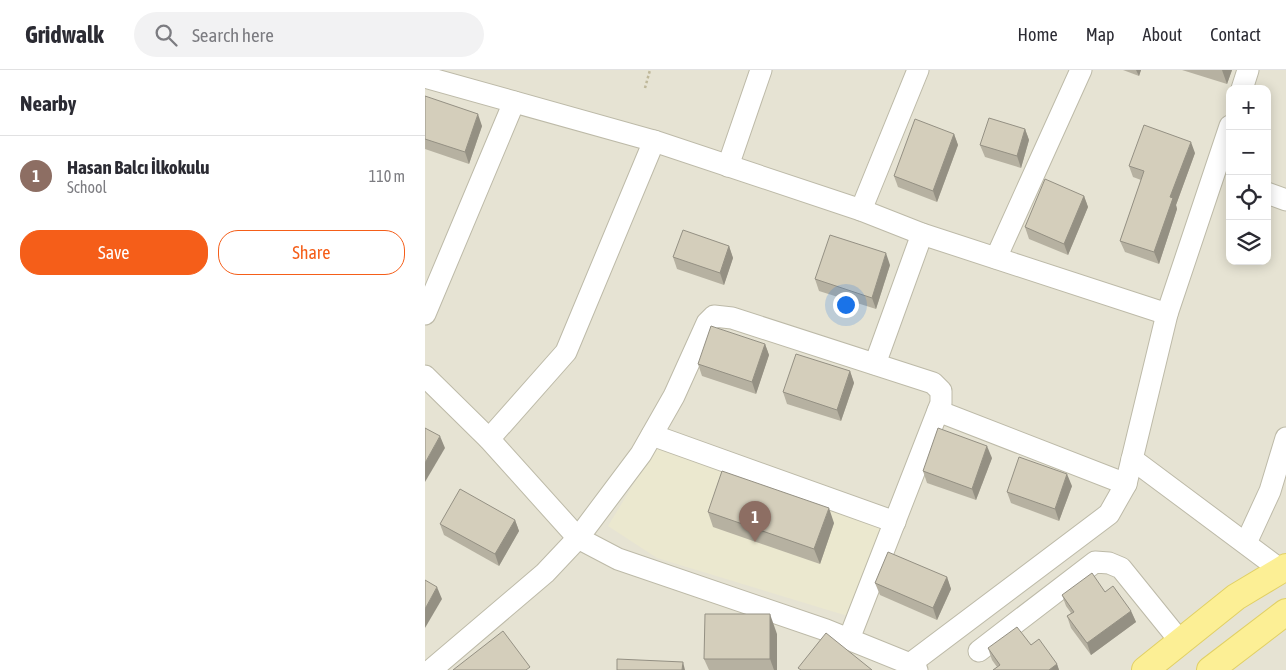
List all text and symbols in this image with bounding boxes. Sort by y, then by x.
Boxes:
search box [134,12,484,57]
text: Gridwalk [25,21,104,48]
icon: search [152,21,180,49]
text: Search here [192,24,274,46]
text: Home [1018,24,1058,45]
text: Map [1086,24,1115,45]
text: About [1143,24,1182,45]
text: Contact [1210,24,1261,45]
map controls [1226,85,1271,265]
button: + [1226,85,1271,130]
text: Nearby [20,91,76,115]
button: − [1226,130,1271,175]
text: Hasan Balcı İlkokulu [67,156,209,178]
text: 1 [32,167,40,185]
text: 110 m [369,167,405,185]
button: locate [1226,175,1271,220]
text: School [67,178,107,196]
button: layers [1226,220,1271,265]
button: Save [20,230,208,275]
button: Share [218,230,405,275]
your location [833,292,859,318]
pin: 1 [739,501,771,542]

